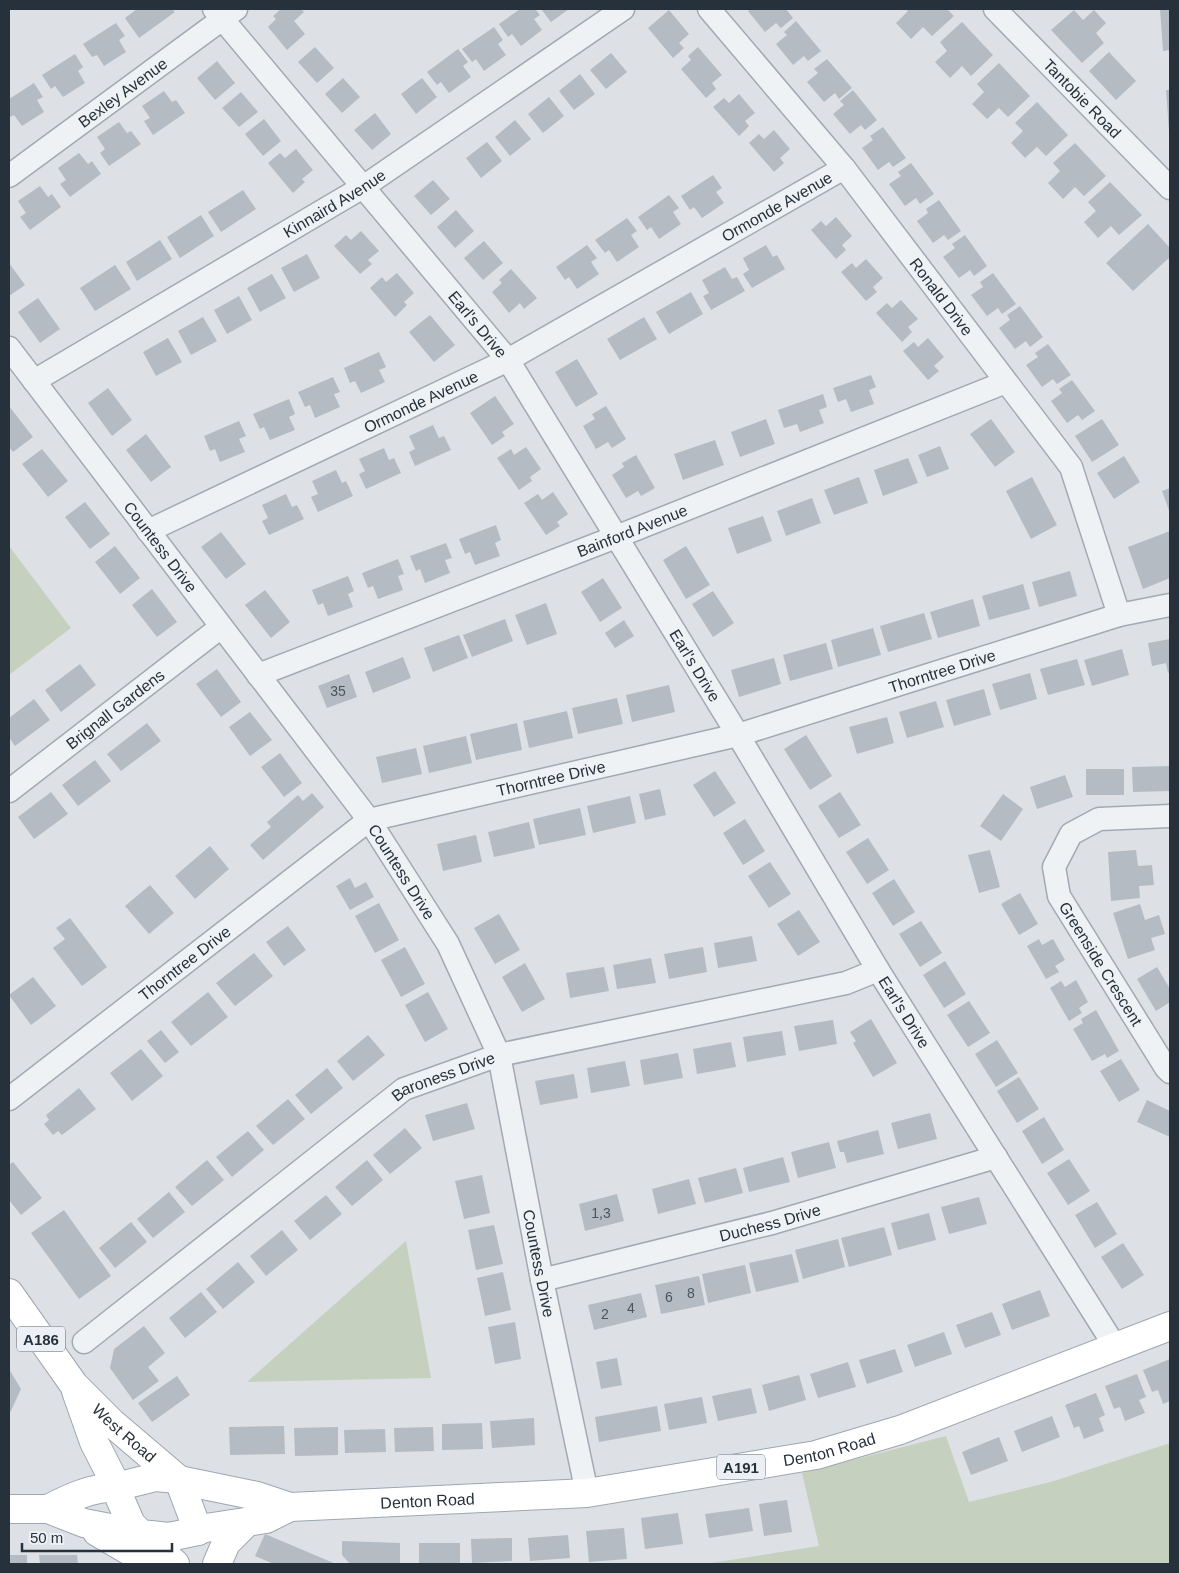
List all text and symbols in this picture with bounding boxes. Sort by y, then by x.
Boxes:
street label: Bexley Avenue [75,54,170,131]
street label: Tantobie Road [1040,56,1125,141]
street label: Kinnaird Avenue [280,166,389,241]
street label: Ormonde Avenue [718,168,835,245]
street label: Ronald Drive [907,255,976,339]
street label: Earl's Drive [445,287,511,361]
street label: Ormonde Avenue [361,367,481,436]
street label: Countess Drive [121,498,201,596]
street label: Bainford Avenue [574,501,690,560]
street label: Earl's Drive [667,626,724,704]
street label: Thorntree Drive [886,646,998,696]
street label: Brignall Gardens [63,666,167,752]
house number: 35 [330,683,346,699]
street label: Thorntree Drive [495,757,607,799]
street label: Countess Drive [365,821,439,923]
street label: Greenside Crescent [1056,899,1146,1029]
street label: Thorntree Drive [135,922,234,1004]
street label: Earl's Drive [876,973,933,1051]
street label: Baroness Drive [388,1049,497,1104]
street label: Duchess Drive [718,1201,823,1244]
house number: 1,3 [591,1205,611,1221]
street label: Countess Drive [520,1208,558,1319]
house number: 8 [687,1285,695,1301]
house number: 6 [665,1289,673,1305]
house number: 4 [627,1300,635,1316]
house number: 2 [601,1306,609,1322]
road number: A186 [17,1326,65,1352]
street label: West Road [89,1400,159,1465]
street label: Denton Road [782,1429,877,1469]
road number: A191 [717,1454,765,1480]
street label: Denton Road [380,1490,475,1511]
scale bar [22,1520,172,1552]
text: 50 m [30,1529,63,1546]

